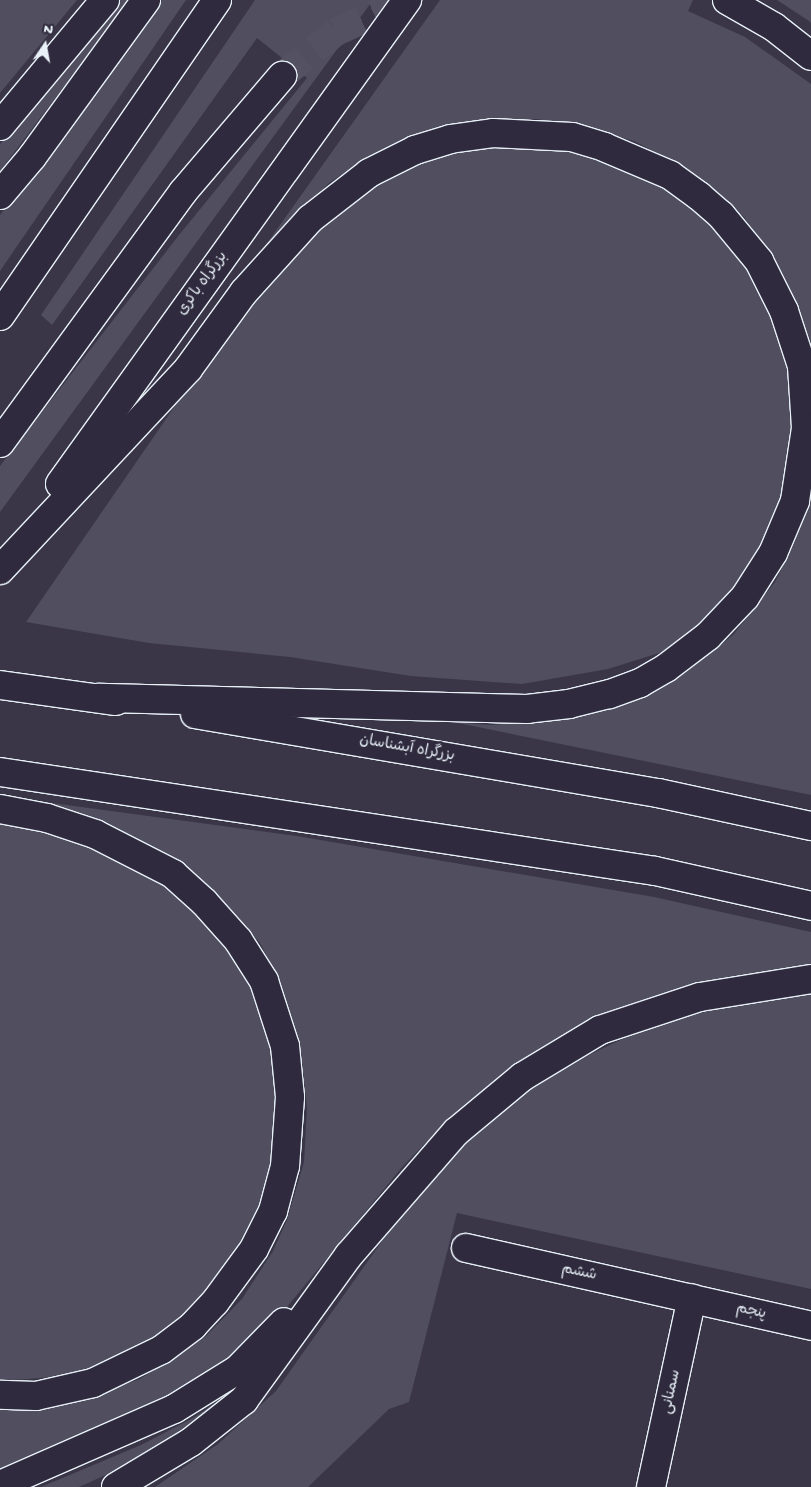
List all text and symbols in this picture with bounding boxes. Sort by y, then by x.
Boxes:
north arrow [20,20,70,70]
text: N [42,21,54,39]
street label: بزرگراه باکری [174,249,232,319]
street label: بزرگراه آبشناسان [358,732,456,766]
street label: ششم [560,1261,598,1285]
street label: پنجم [734,1300,768,1324]
street label: سمنانی [659,1368,685,1416]

